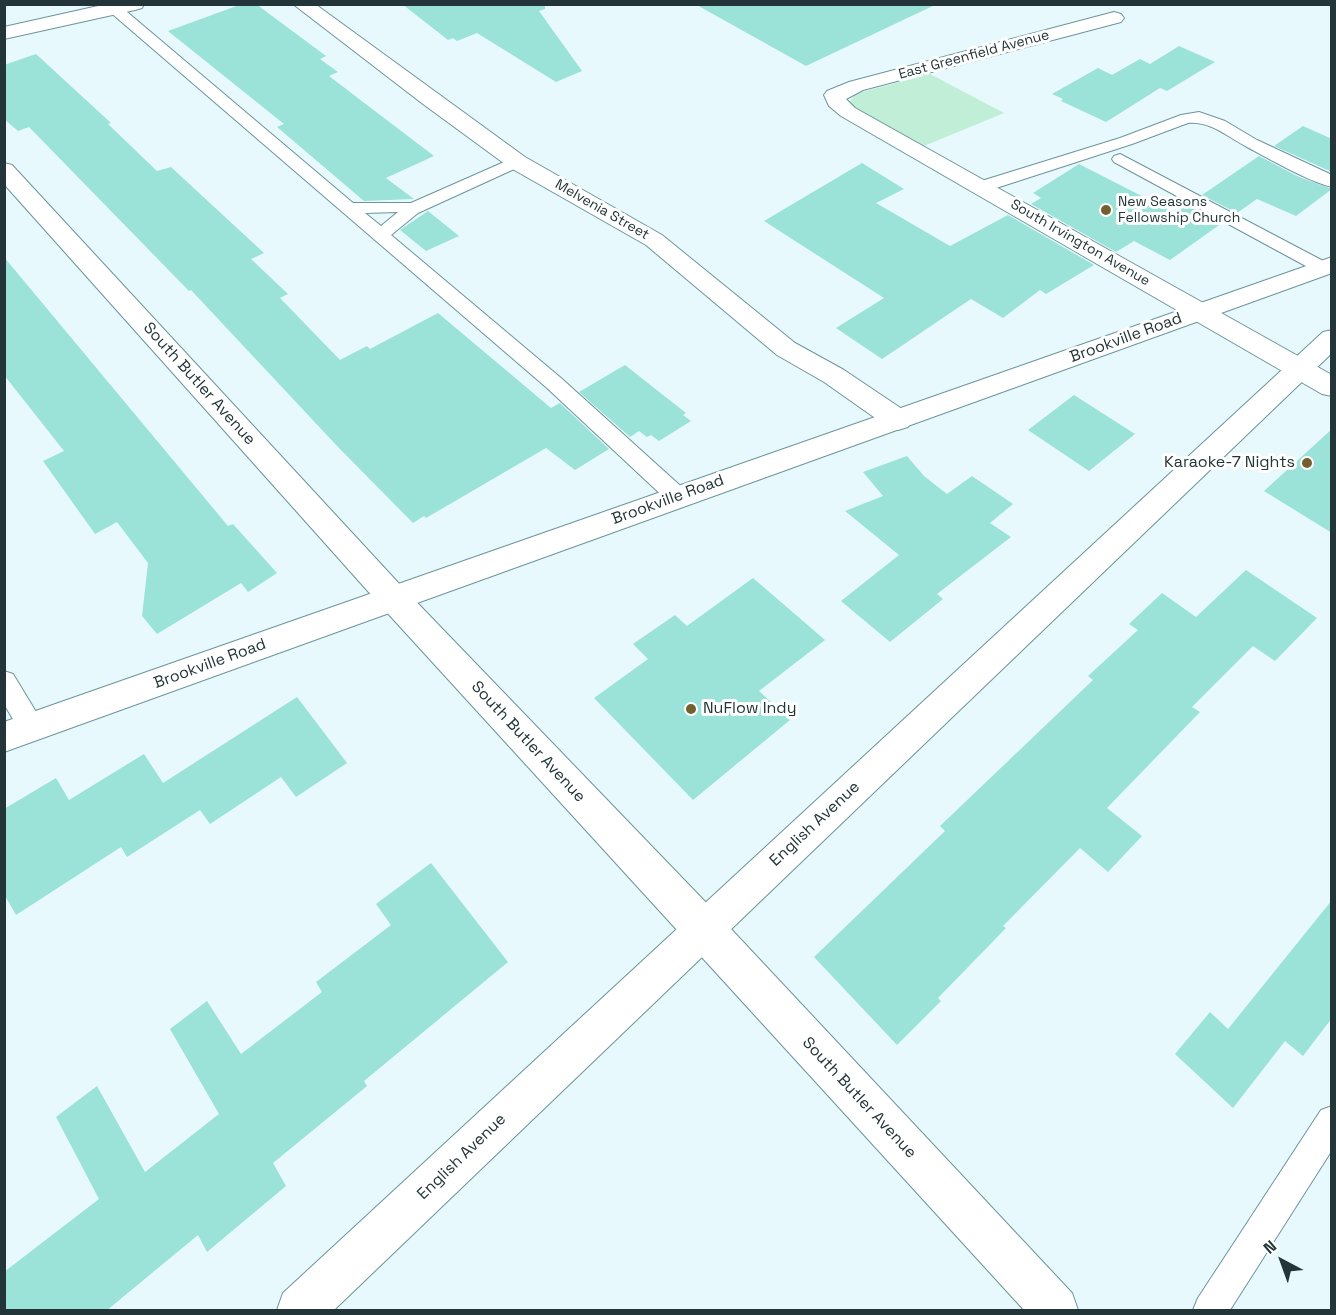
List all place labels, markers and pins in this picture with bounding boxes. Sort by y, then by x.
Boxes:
place label: New Seasons Fellowship Church [1118,194,1240,226]
marker: New Seasons Fellowship Church [1099,203,1113,217]
place label: Karaoke-7 Nights [1164,453,1295,473]
marker: Karaoke-7 Nights [1300,456,1314,470]
place label: NuFlow Indy [703,699,796,719]
marker: NuFlow Indy [684,702,698,716]

